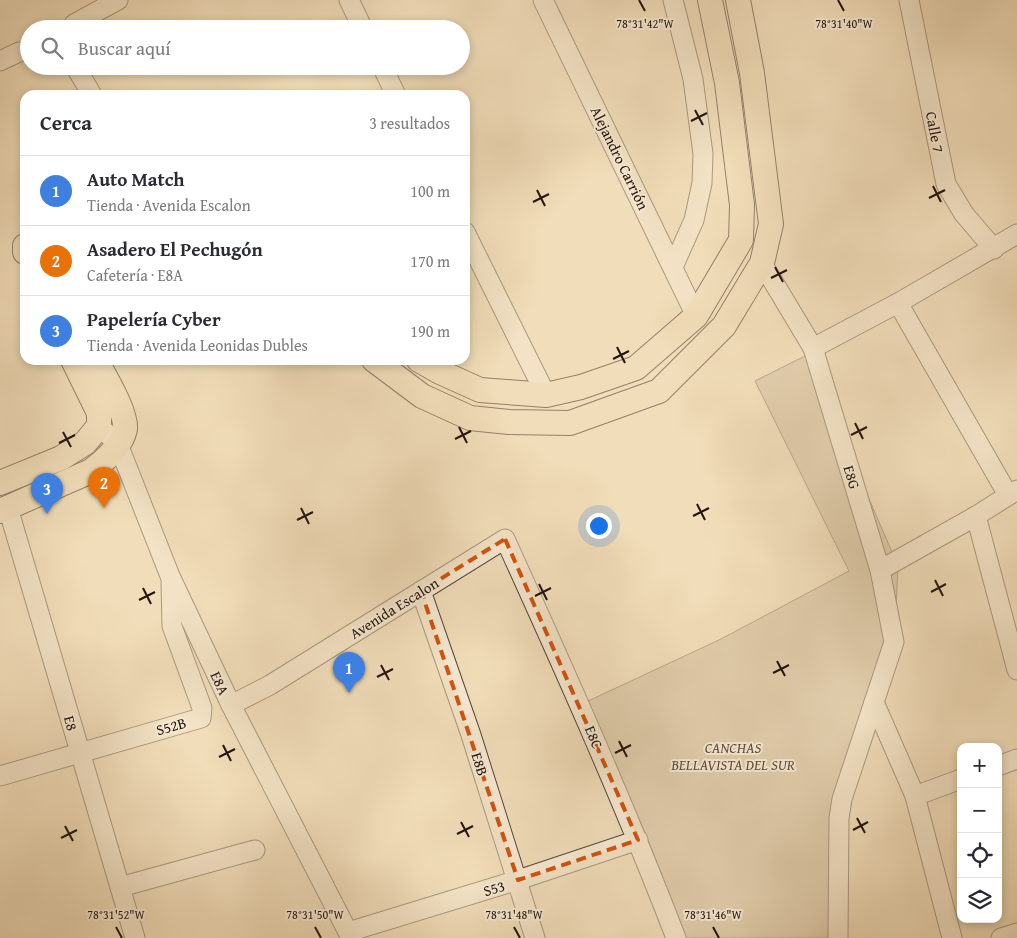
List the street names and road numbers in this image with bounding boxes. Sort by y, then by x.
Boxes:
street label: Alejandro Carrión [586,103,654,214]
street label: Calle 7 [921,110,949,154]
street label: E8G [839,463,866,492]
street label: Avenida Escalon [346,572,443,644]
street label: E8A [205,668,235,698]
street label: S52B [154,712,188,740]
street label: E8 [59,713,83,733]
street label: E8C [580,722,608,752]
street label: E8B [466,750,494,778]
street label: S53 [481,875,507,901]

